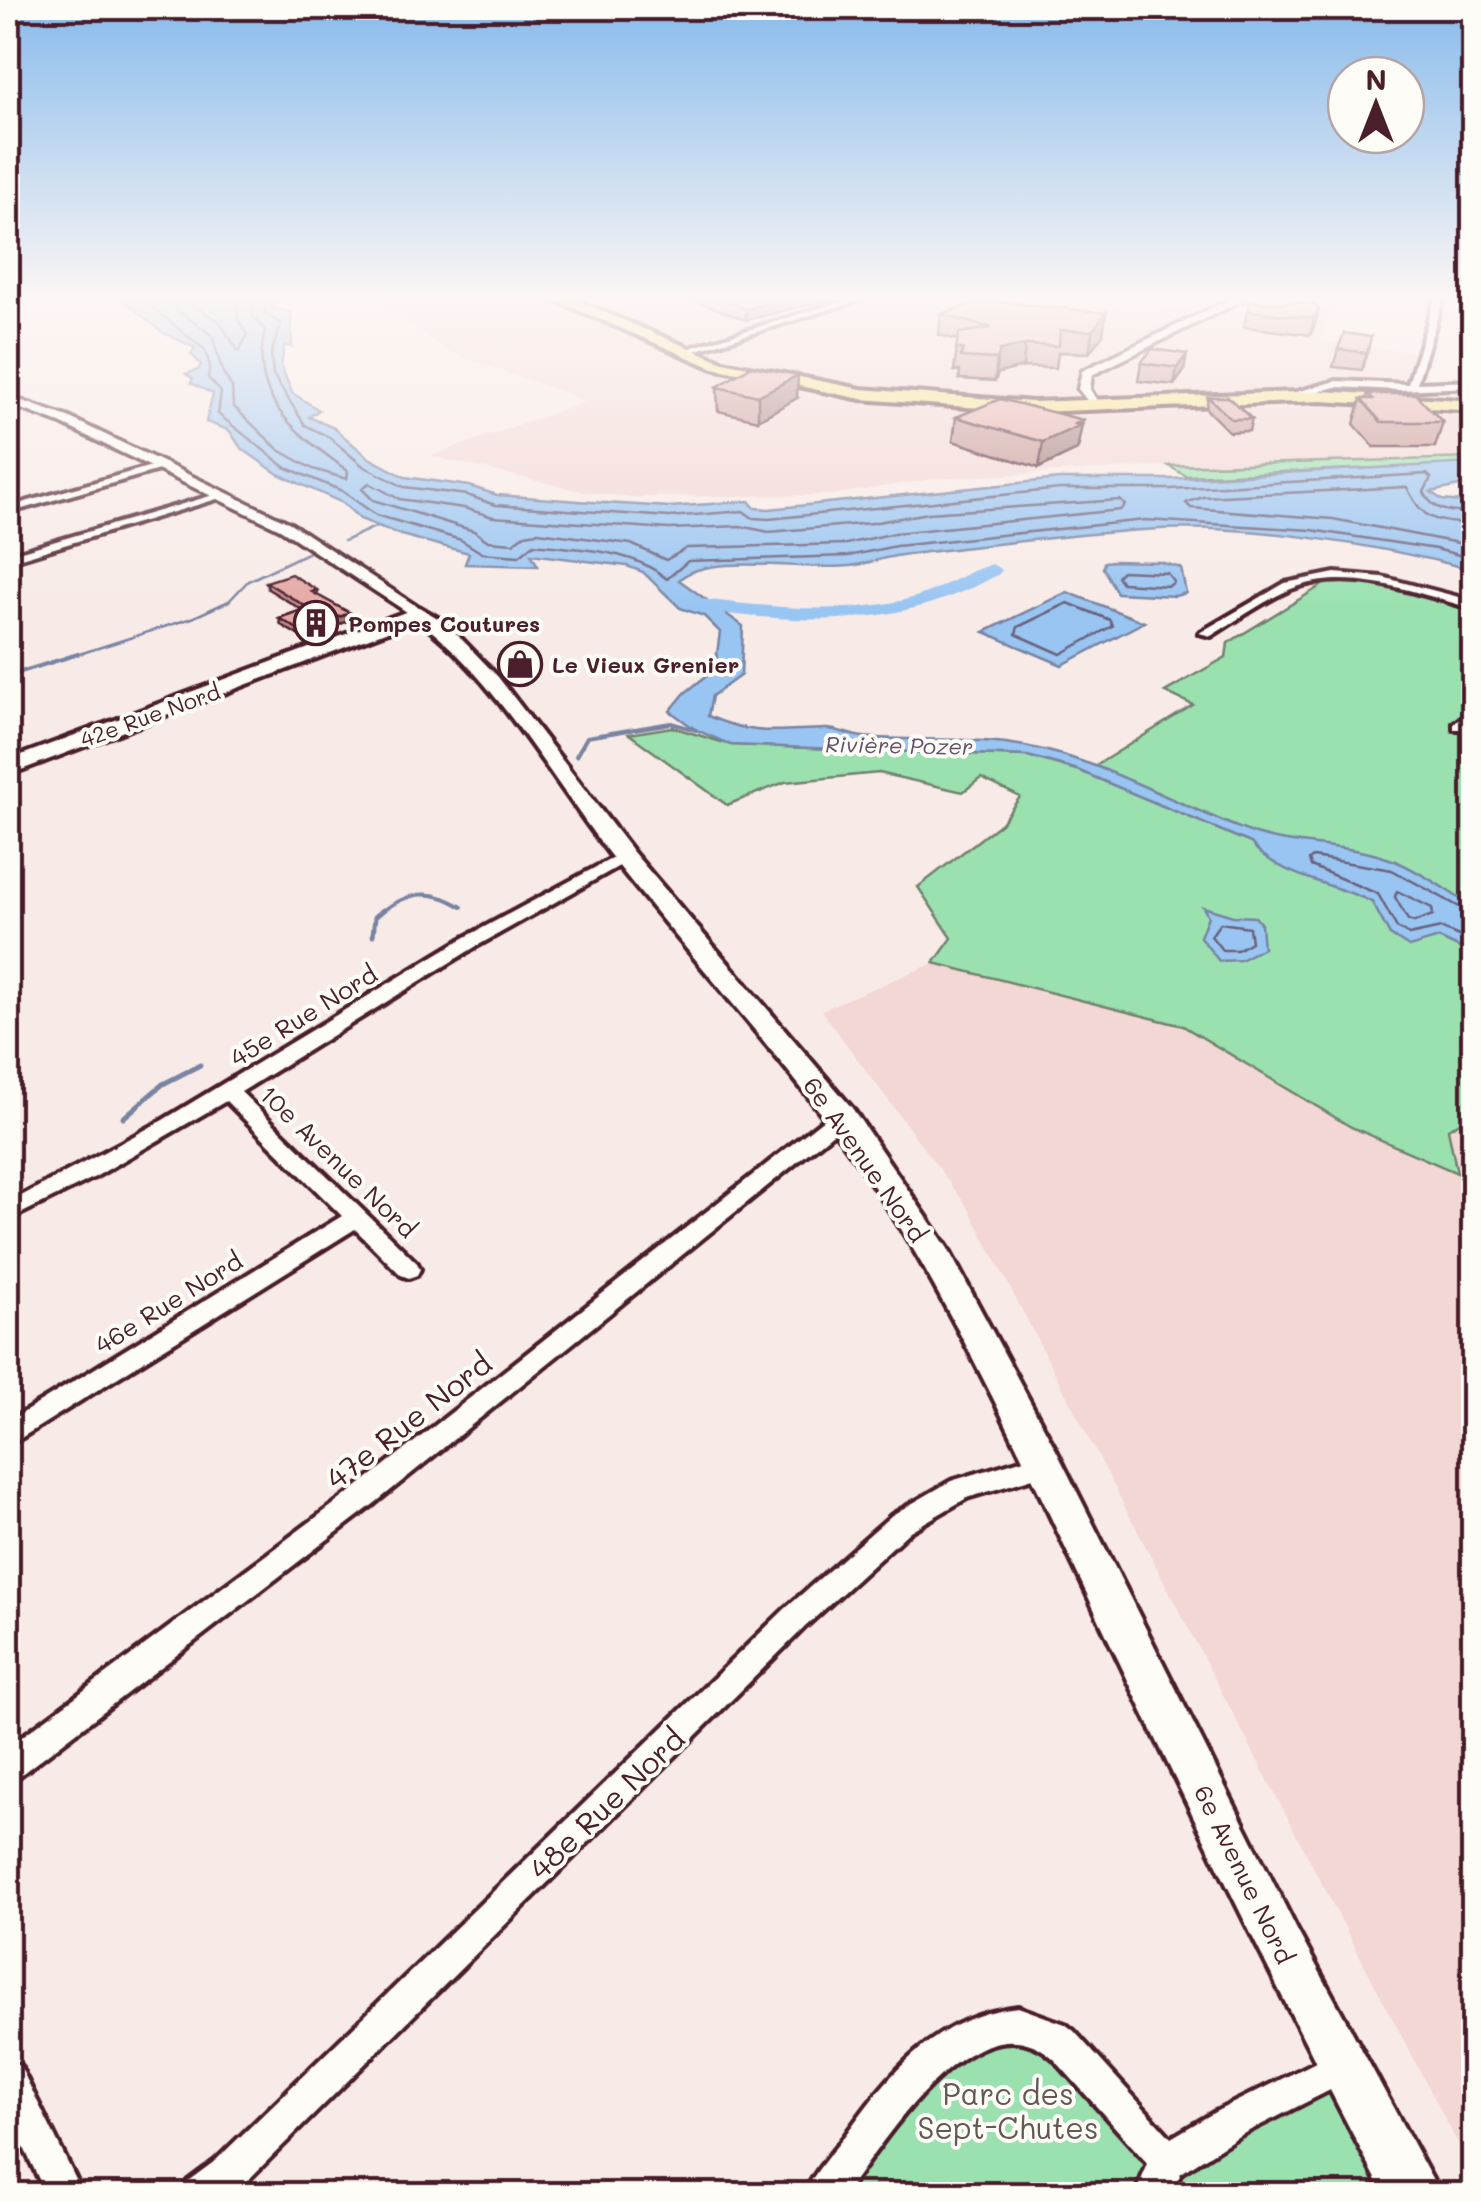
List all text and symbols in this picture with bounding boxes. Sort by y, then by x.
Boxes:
north arrow [1326,55,1426,155]
text: N [1365,61,1387,97]
building icon: Pompes Coutures [293,600,339,646]
place label: Pompes Coutures [348,609,540,638]
shop icon: Le Vieux Grenier [497,641,543,687]
place label: Le Vieux Grenier [552,650,739,679]
street label: 42e Rue Nord [76,676,224,754]
water label: Rivière Pozer [825,729,973,761]
street label: 45e Rue Nord [223,957,383,1073]
street label: 6e Avenue Nord [797,1070,935,1248]
street label: 10e Avenue Nord [254,1078,424,1244]
street label: 46e Rue Nord [88,1244,248,1360]
street label: 47e Rue Nord [317,1343,499,1497]
street label: 48e Rue Nord [520,1719,692,1887]
street label: 6e Avenue Nord [1188,1779,1302,1969]
park label: Parc des Sept-Chutes [918,2073,1098,2147]

